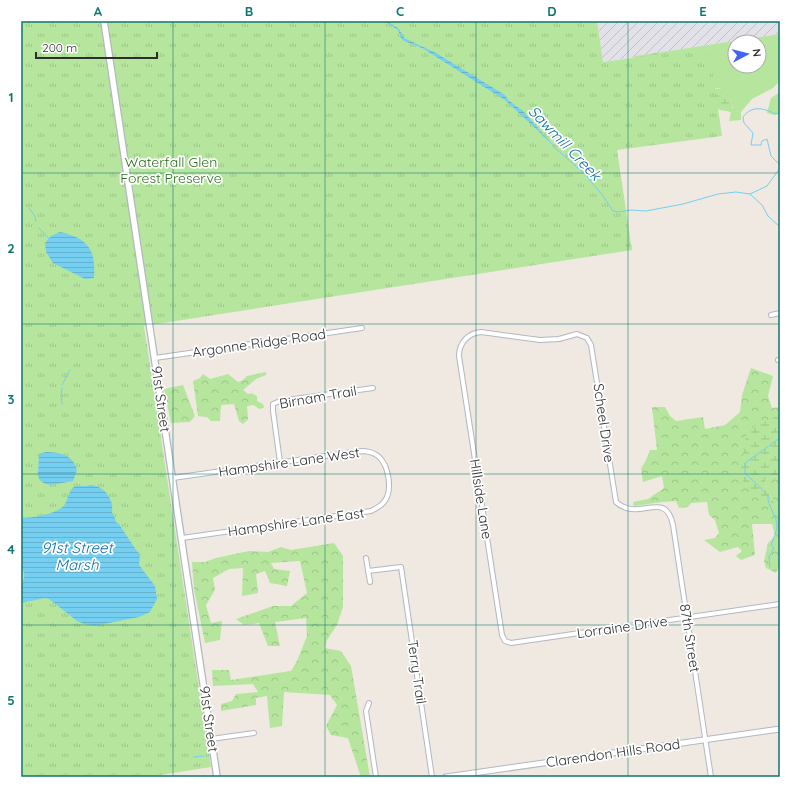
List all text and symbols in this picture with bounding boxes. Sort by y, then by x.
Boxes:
text: A [94,3,103,19]
text: B [245,3,253,19]
text: C [396,3,404,19]
text: D [547,3,557,19]
text: E [699,3,707,19]
scale bar [36,34,157,60]
north arrow [727,34,767,74]
text: 200 m [42,40,77,55]
text: N [749,48,764,58]
text: 1 [8,89,14,105]
water label: Sawmill Creek [525,102,607,186]
park label: Waterfall Glen Forest Preserve [120,153,222,187]
text: 2 [7,240,15,256]
street label: Argonne Ridge Road [191,325,327,361]
street label: 91st Street [147,365,175,433]
street label: Birnam Trail [278,381,358,413]
street label: Scheel Drive [590,382,618,464]
text: 3 [8,391,15,407]
street label: Hampshire Lane West [217,443,361,481]
street label: Hillside Lane [466,457,496,541]
street label: Hampshire Lane East [227,503,366,540]
water label: 91st Street Marsh [41,538,115,574]
text: 4 [7,541,15,557]
street label: 87th Street [676,602,704,674]
street label: Lorraine Drive [575,612,669,642]
street label: Terry Trail [404,639,430,705]
street label: 91st Street [195,685,223,753]
text: 5 [7,692,15,708]
street label: Clarendon Hills Road [545,735,681,771]

